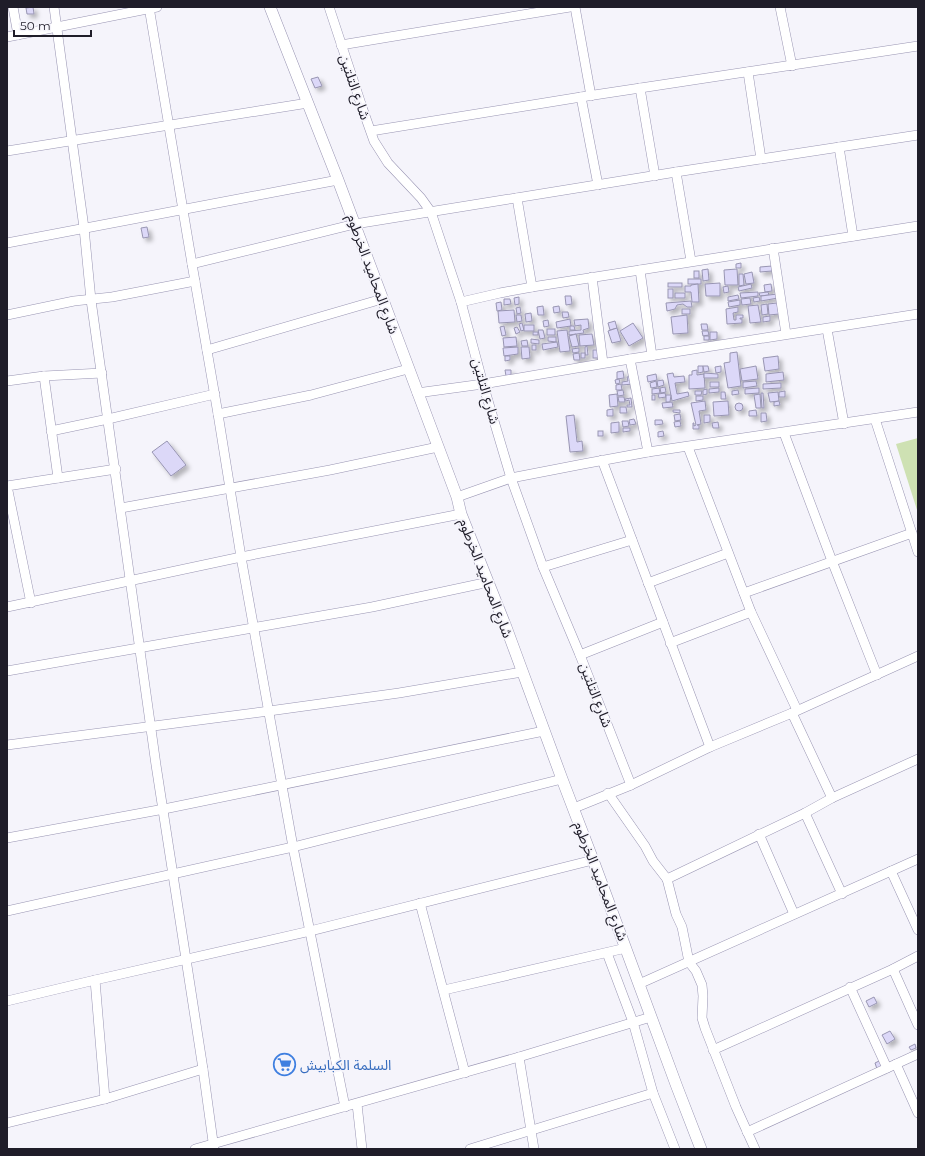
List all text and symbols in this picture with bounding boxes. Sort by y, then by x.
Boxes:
scale bar [14,12,91,38]
text: 50 m [20,18,51,33]
street label: شارع التلتين [334,52,375,123]
street label: شارع المحاميد الخرطوم [341,211,403,337]
street label: شارع التلتين [466,356,504,427]
street label: شارع المحاميد الخرطوم [453,516,517,641]
street label: شارع التلتين [574,660,617,731]
street label: شارع المحاميد الخرطوم [568,819,632,944]
supermarket icon: السلمة الكبابيش [271,1052,297,1078]
place label: السلمة الكبابيش [300,1056,391,1074]

